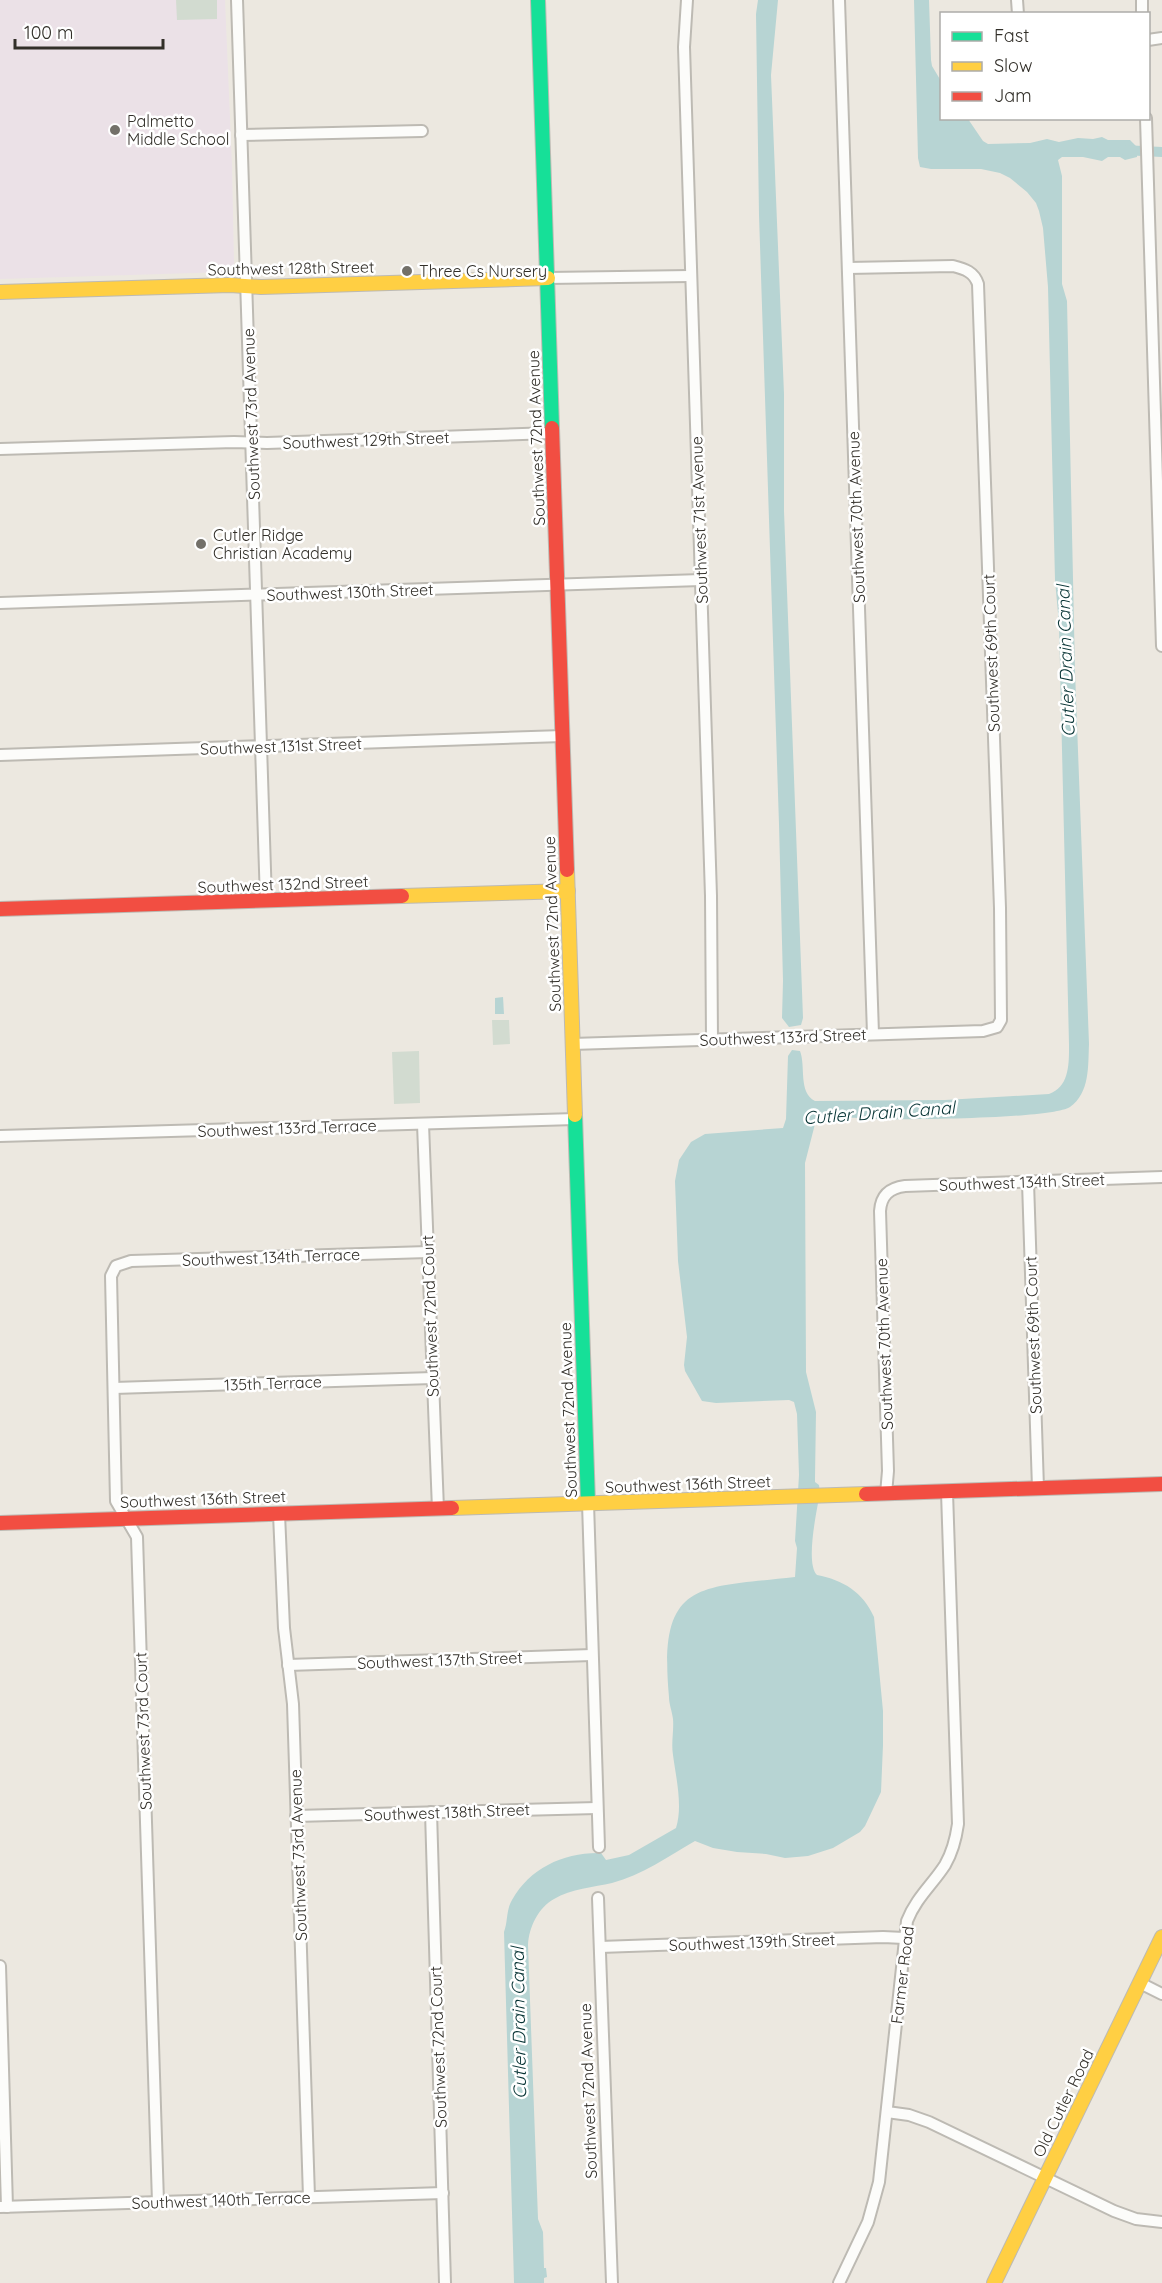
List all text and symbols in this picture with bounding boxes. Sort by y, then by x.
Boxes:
scale bar [15,12,164,50]
legend [940,12,1150,120]
text: 100 m [24,21,73,44]
text: Fast [994,24,1029,47]
text: Slow [994,54,1032,77]
text: Jam [994,84,1032,107]
place label: Palmetto Middle School [127,111,229,149]
marker: Palmetto Middle School [108,123,122,137]
street label: Southwest 128th Street [207,257,375,279]
place label: Three Cs Nursery [419,261,547,281]
marker: Three Cs Nursery [400,264,414,278]
street label: Southwest 73rd Avenue [238,328,264,500]
street label: Southwest 72nd Avenue [523,350,549,526]
street label: Southwest 129th Street [282,427,450,453]
street label: Southwest 70th Avenue [843,431,869,603]
street label: Southwest 71st Avenue [686,436,712,604]
place label: Cutler Ridge Christian Academy [213,525,352,563]
marker: Cutler Ridge Christian Academy [194,537,208,551]
street label: Southwest 69th Court [978,574,1004,732]
street label: Southwest 130th Street [266,579,434,605]
water label: Cutler Drain Canal [1051,583,1080,737]
street label: Southwest 131st Street [200,733,362,759]
street label: Southwest 72nd Avenue [539,836,565,1012]
street label: Southwest 132nd Street [197,871,369,897]
street label: Southwest 133rd Street [699,1024,867,1050]
water label: Cutler Drain Canal [802,1096,957,1129]
street label: Southwest 133rd Terrace [197,1115,377,1141]
street label: Southwest 134th Street [939,1169,1105,1195]
street label: Southwest 72nd Court [417,1235,443,1397]
street label: Southwest 134th Terrace [182,1244,360,1270]
street label: Southwest 69th Court [1020,1256,1046,1414]
street label: Southwest 70th Avenue [871,1258,897,1430]
street label: Southwest 72nd Avenue [555,1322,581,1498]
street label: 135th Terrace [224,1371,322,1395]
street label: Southwest 136th Street [605,1471,771,1497]
street label: Southwest 136th Street [120,1486,286,1512]
street label: Southwest 137th Street [357,1647,523,1673]
street label: Southwest 73rd Court [130,1652,156,1810]
street label: Southwest 73rd Avenue [285,1769,311,1941]
street label: Southwest 138th Street [364,1799,530,1825]
street label: Farmer Road [886,1925,918,2025]
street label: Southwest 139th Street [668,1929,836,1955]
water label: Cutler Drain Canal [506,1945,531,2099]
street label: Southwest 72nd Court [425,1966,451,2128]
street label: Southwest 72nd Avenue [575,2003,601,2179]
street label: Old Cutler Road [1028,2046,1098,2160]
street label: Southwest 140th Terrace [131,2187,311,2213]

